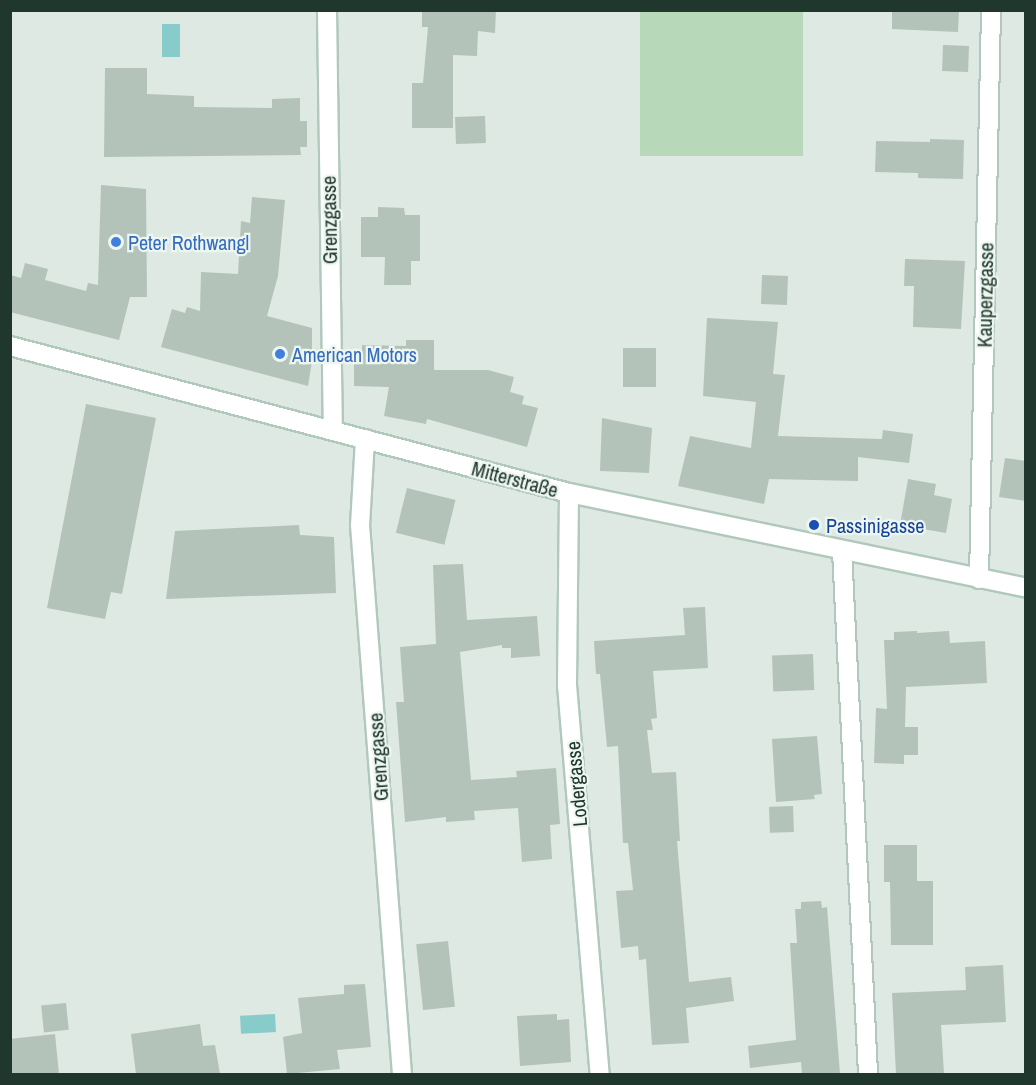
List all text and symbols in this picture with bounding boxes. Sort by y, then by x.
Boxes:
street label: Grenzgasse [316,176,342,264]
place label: Peter Rothwangl [128,230,249,254]
marker: Peter Rothwangl [109,235,123,249]
street label: Kauperzgasse [972,242,998,348]
place label: American Motors [292,342,417,366]
marker: American Motors [273,347,287,361]
street label: Mitterstraße [469,456,561,502]
place label: Passinigasse [826,513,924,537]
marker: Passinigasse [807,518,821,532]
street label: Grenzgasse [363,712,393,802]
street label: Lodergasse [560,740,592,828]

